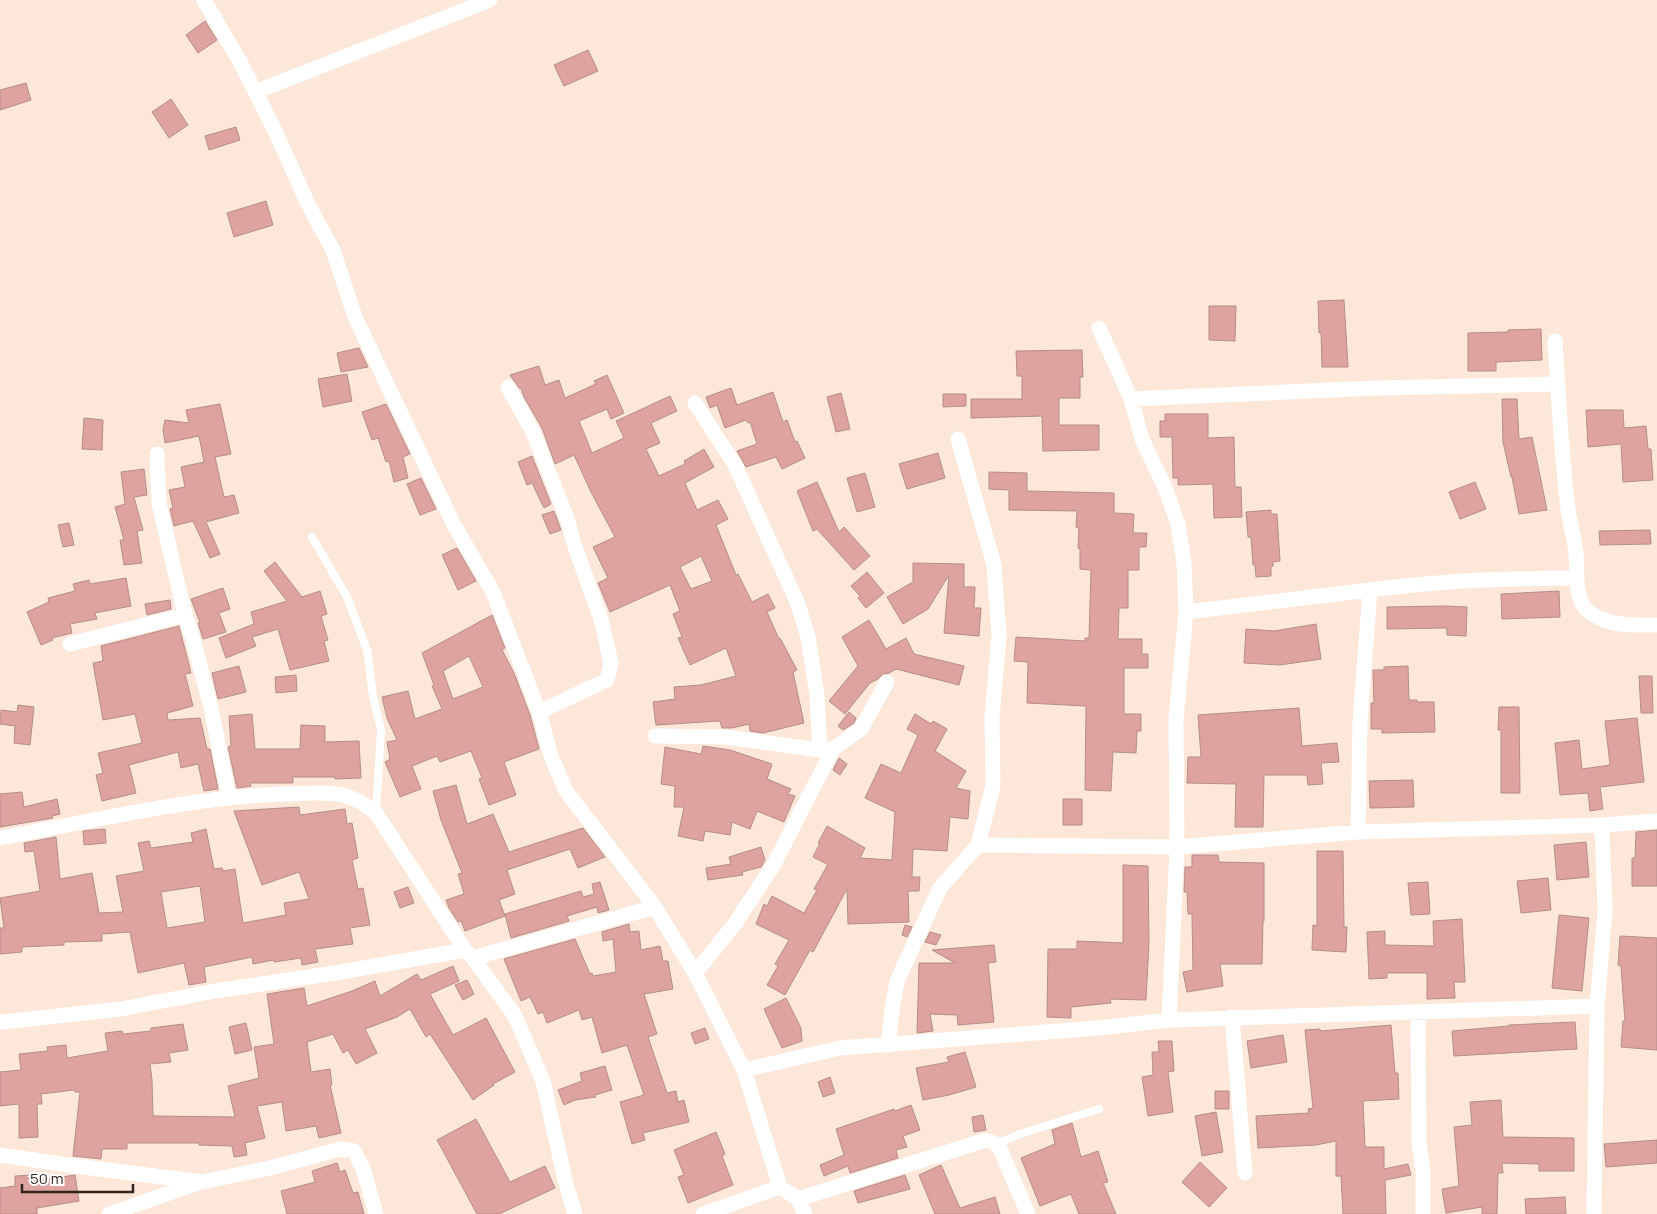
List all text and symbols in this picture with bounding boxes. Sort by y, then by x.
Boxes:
scale bar [22,1162,134,1194]
text: 50 m [30,1168,64,1189]

